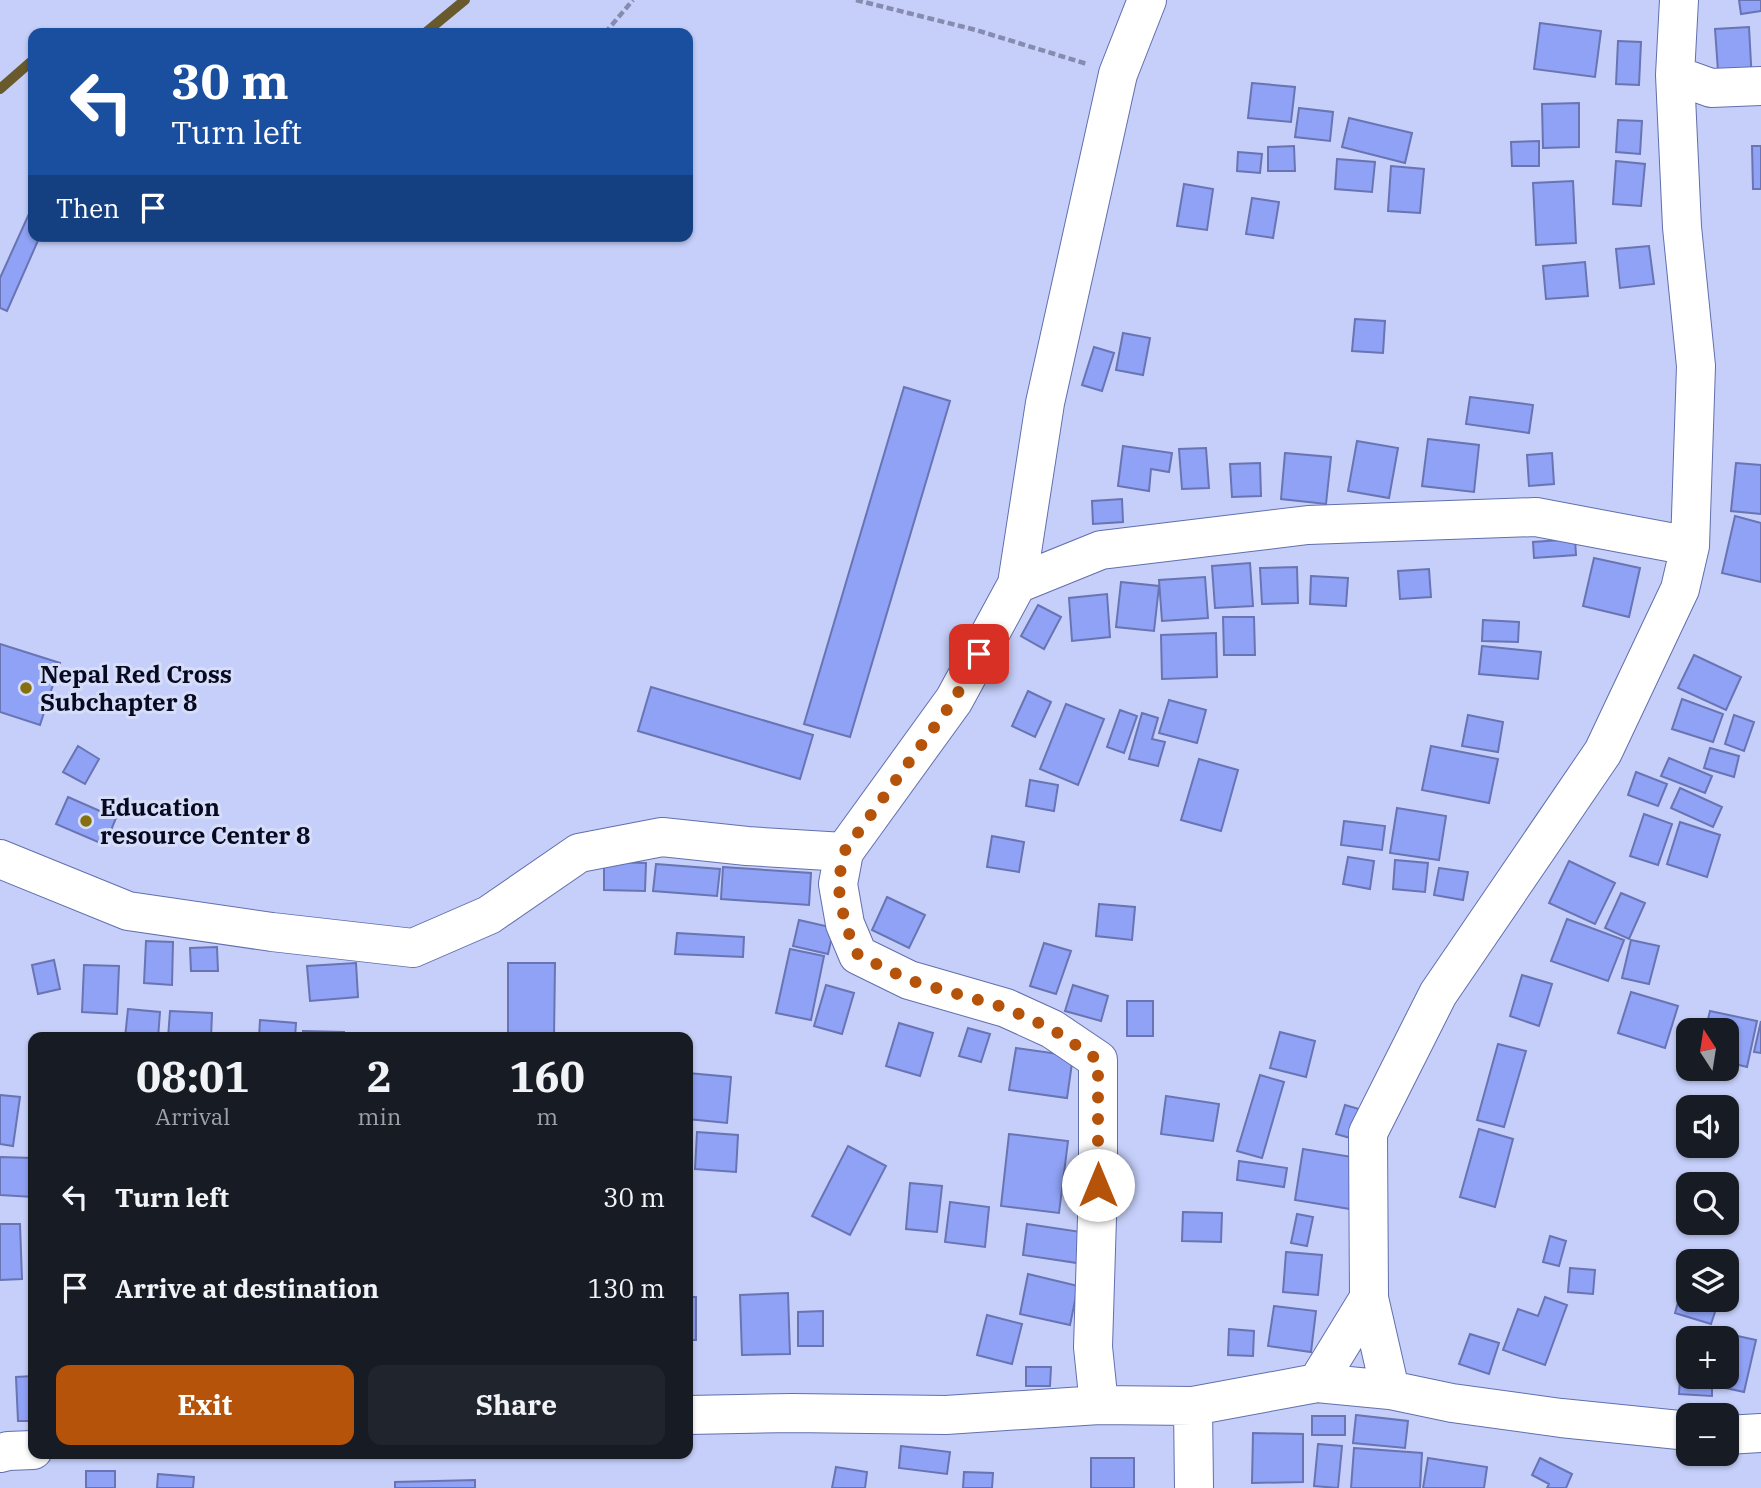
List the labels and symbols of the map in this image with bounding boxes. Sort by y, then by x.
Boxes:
pin [949,624,1009,684]
place label: Nepal Red Cross Subchapter 8 [40,658,232,718]
marker: Nepal Red Cross Subchapter 8 [18,680,34,696]
place label: Education resource Center 8 [100,791,310,851]
marker: Education resource Center 8 [78,813,94,829]
north arrow [1676,1018,1740,1082]
position arrow [1061,1148,1135,1222]

